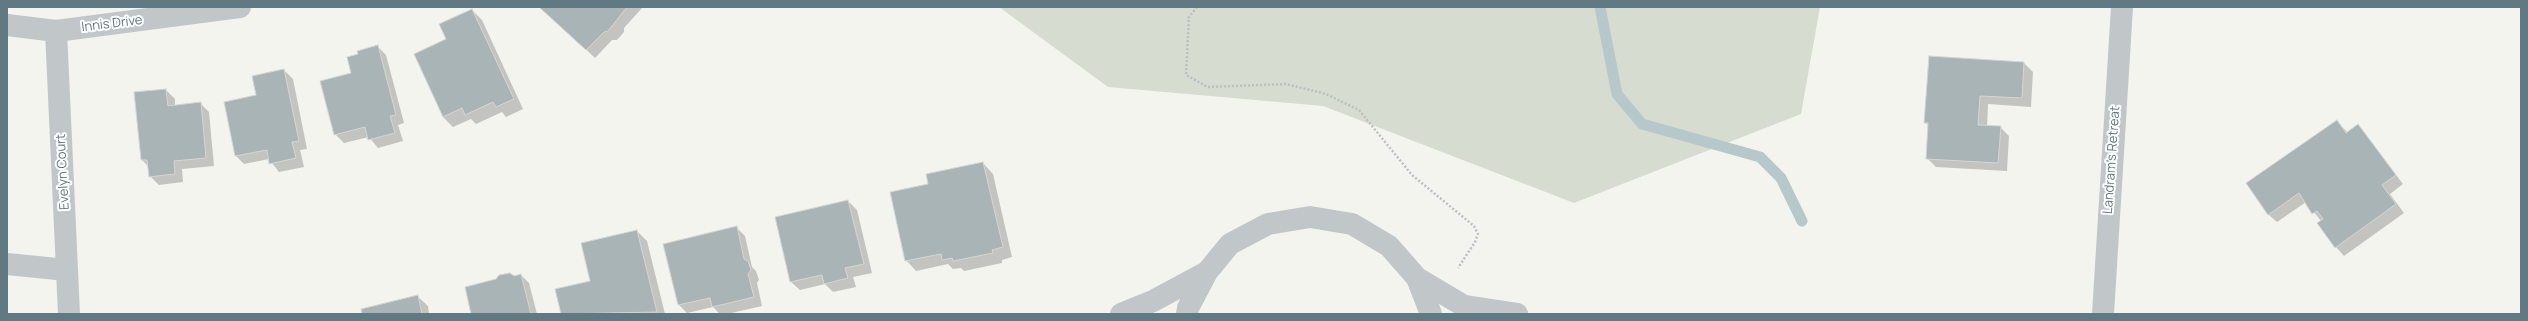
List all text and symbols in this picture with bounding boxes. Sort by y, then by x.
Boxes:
street label: Innis Drive [81,13,143,35]
street label: Landram's Retreat [2100,106,2124,214]
street label: Evelyn Court [53,134,73,210]

